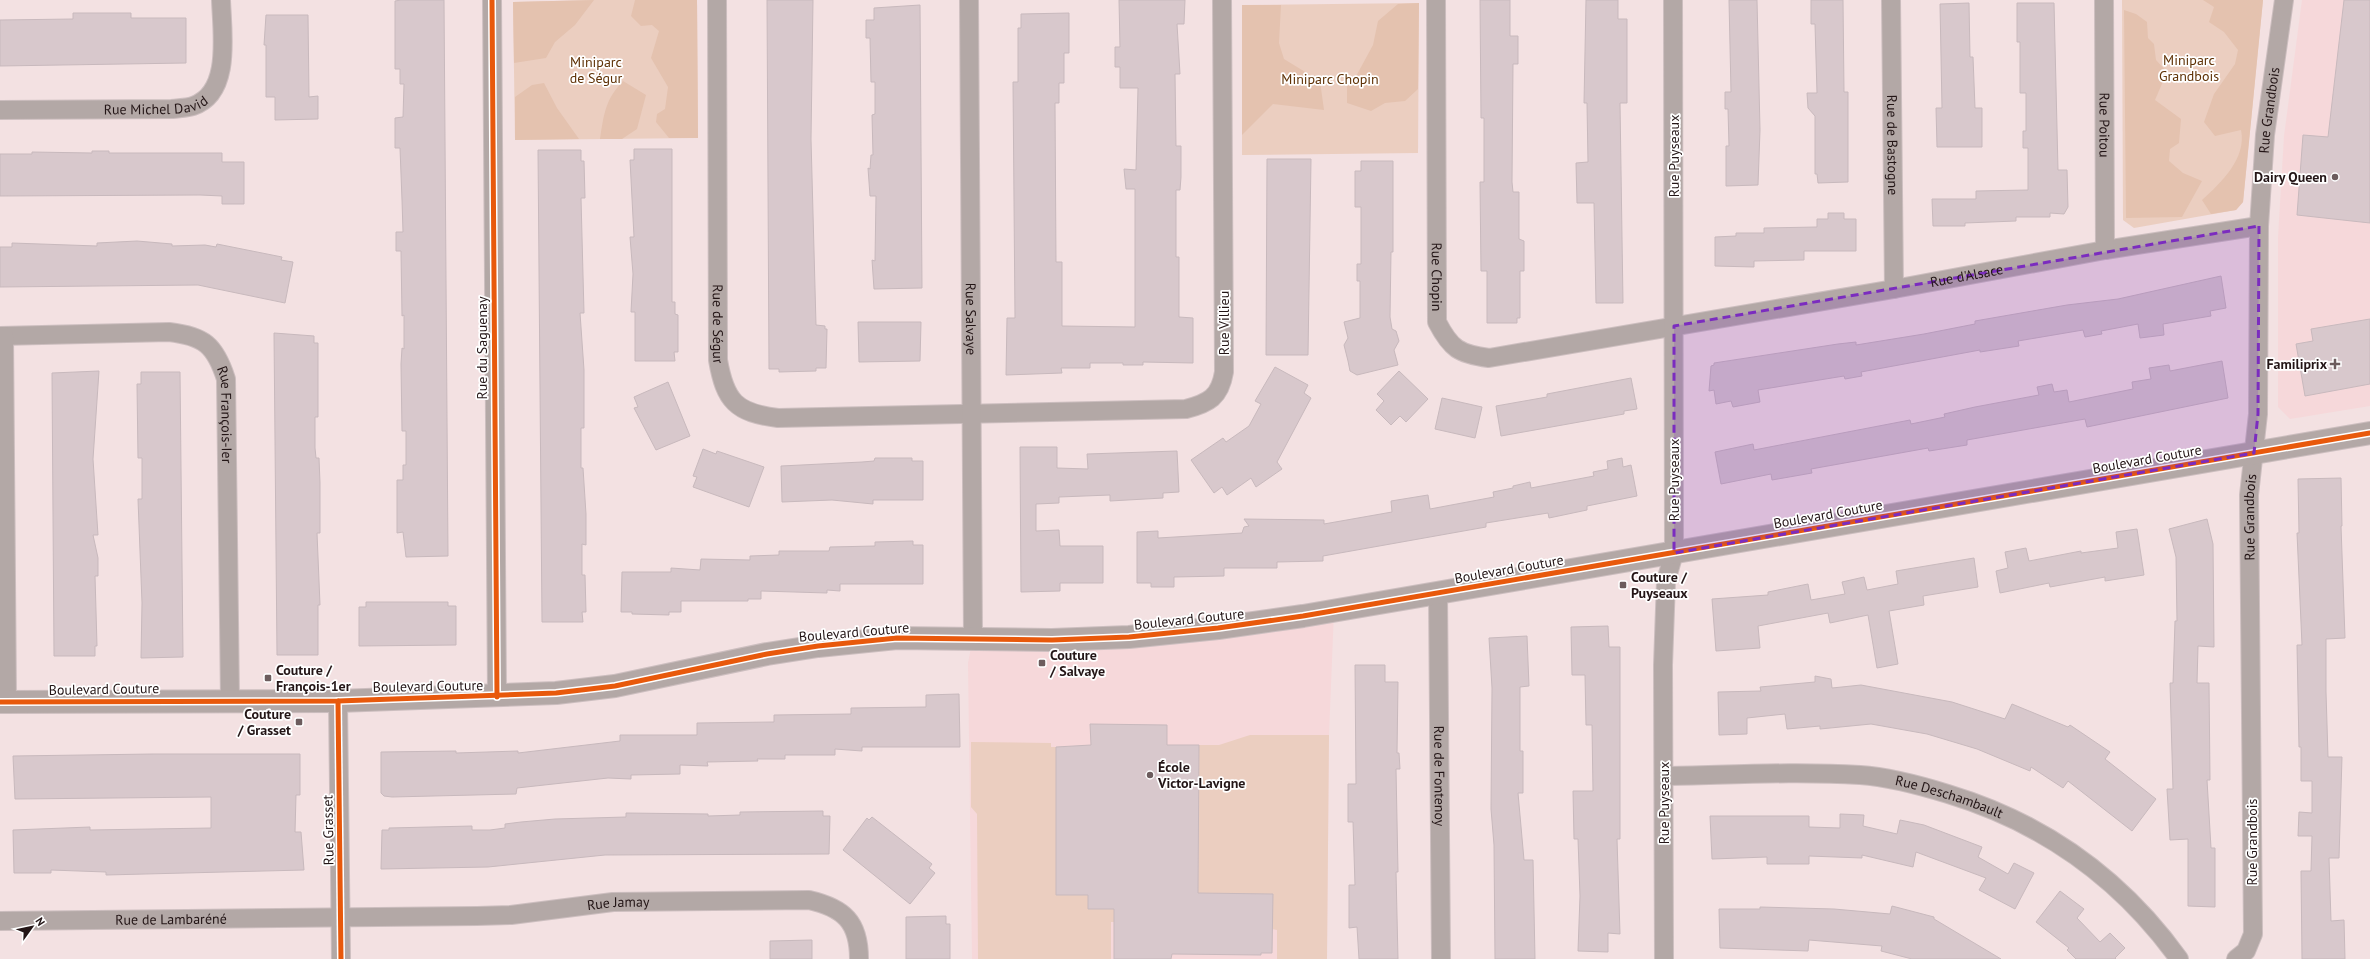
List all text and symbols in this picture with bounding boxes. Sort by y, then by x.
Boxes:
park label: Miniparc Grandbois [2159,51,2219,85]
park label: Miniparc de Ségur [570,53,623,87]
street label: Rue Grandbois [2255,66,2283,154]
park label: Miniparc Chopin [1281,70,1379,88]
street label: Rue Michel David [104,91,211,118]
street label: Rue Poitou [2095,93,2114,157]
street label: Rue de Bastogne [1883,95,1902,195]
street label: Rue Puyseaux [1665,115,1683,197]
place label: Dairy Queen [2254,168,2327,186]
marker: Dairy Queen [2330,172,2340,182]
street label: Rue Chopin [1428,243,1446,311]
street label: Rue d'Alsace [1929,260,2005,291]
street label: Rue Salvaye [962,283,980,355]
street label: Rue de Ségur [709,284,728,365]
street label: Rue Villieu [1215,291,1233,355]
street label: Rue du Saguenay [473,296,491,400]
place label: Familiprix [2266,355,2328,373]
marker: Familiprix [2330,359,2340,369]
street label: Rue François-Ier [213,363,236,464]
street label: Rue Puyseaux [1665,439,1683,521]
street label: Boulevard Couture [2091,441,2203,477]
street label: Rue Grandbois [2240,473,2260,561]
street label: Boulevard Couture [1772,496,1884,532]
street label: Boulevard Couture [1453,551,1565,587]
place label: Couture / Puyseaux [1631,568,1688,602]
marker: Couture / Puyseaux [1618,580,1628,590]
street label: Boulevard Couture [1133,604,1245,634]
street label: Boulevard Couture [798,618,910,646]
place label: Couture / Salvaye [1049,646,1105,680]
marker: Couture / Salvaye [1037,658,1047,668]
place label: Couture / François-1er [276,661,351,695]
marker: Couture / François-1er [263,673,273,683]
street label: Boulevard Couture [373,676,483,696]
street label: Boulevard Couture [49,679,159,699]
place label: Couture / Grasset [237,705,291,739]
marker: Couture / Grasset [294,717,304,727]
street label: Rue de Fontenoy [1430,726,1449,827]
place label: École Victor-Lavigne [1157,758,1245,792]
street label: Rue Puyseaux [1655,762,1673,844]
marker: École Victor-Lavigne [1145,770,1155,780]
street label: Rue Deschambault [1894,771,2006,822]
street label: Rue Grasset [318,794,338,865]
street label: Rue Grandbois [2243,799,2261,885]
street label: Rue Jamay [586,893,650,914]
north arrow [12,907,52,947]
street label: Rue de Lambaréné [115,910,227,929]
text: N [33,915,48,928]

